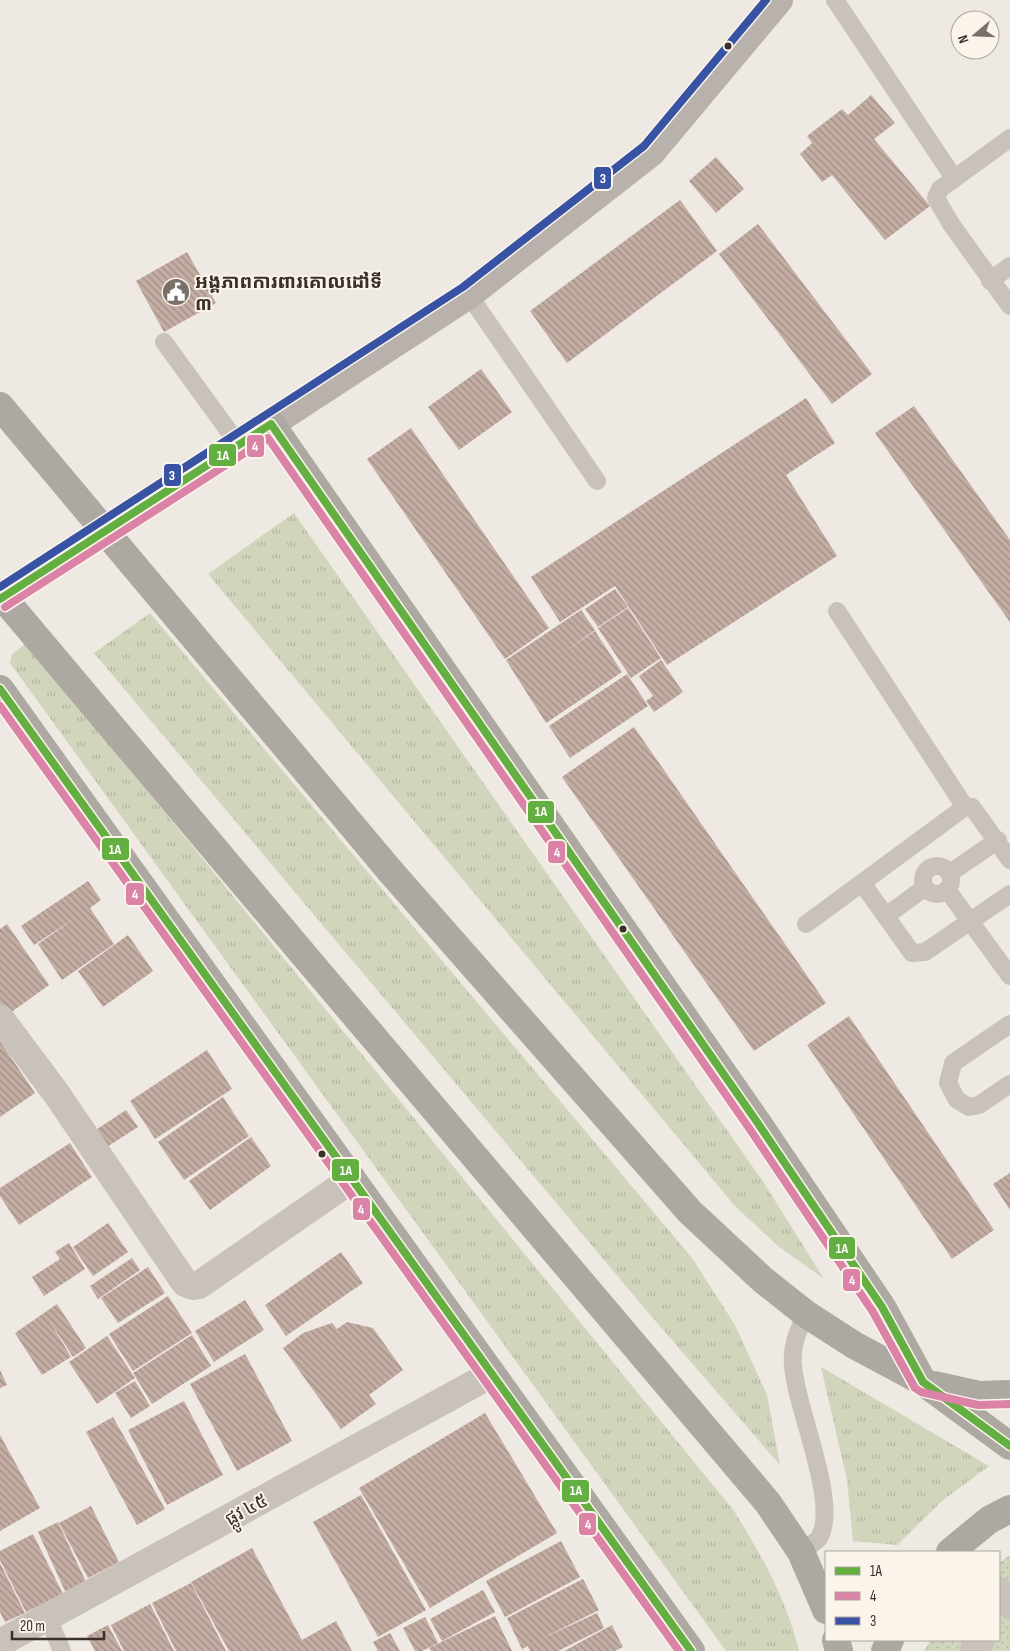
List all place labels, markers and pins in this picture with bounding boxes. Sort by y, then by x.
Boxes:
unlabelled marker [723,41,733,51]
place label: អង្គភាពការពារគោលដៅទី ៣ [195,271,382,316]
public building icon: អង្គភាពការពារគោលដៅទី ៣ [161,277,191,307]
unlabelled marker [618,924,628,934]
unlabelled marker [317,1149,327,1159]

